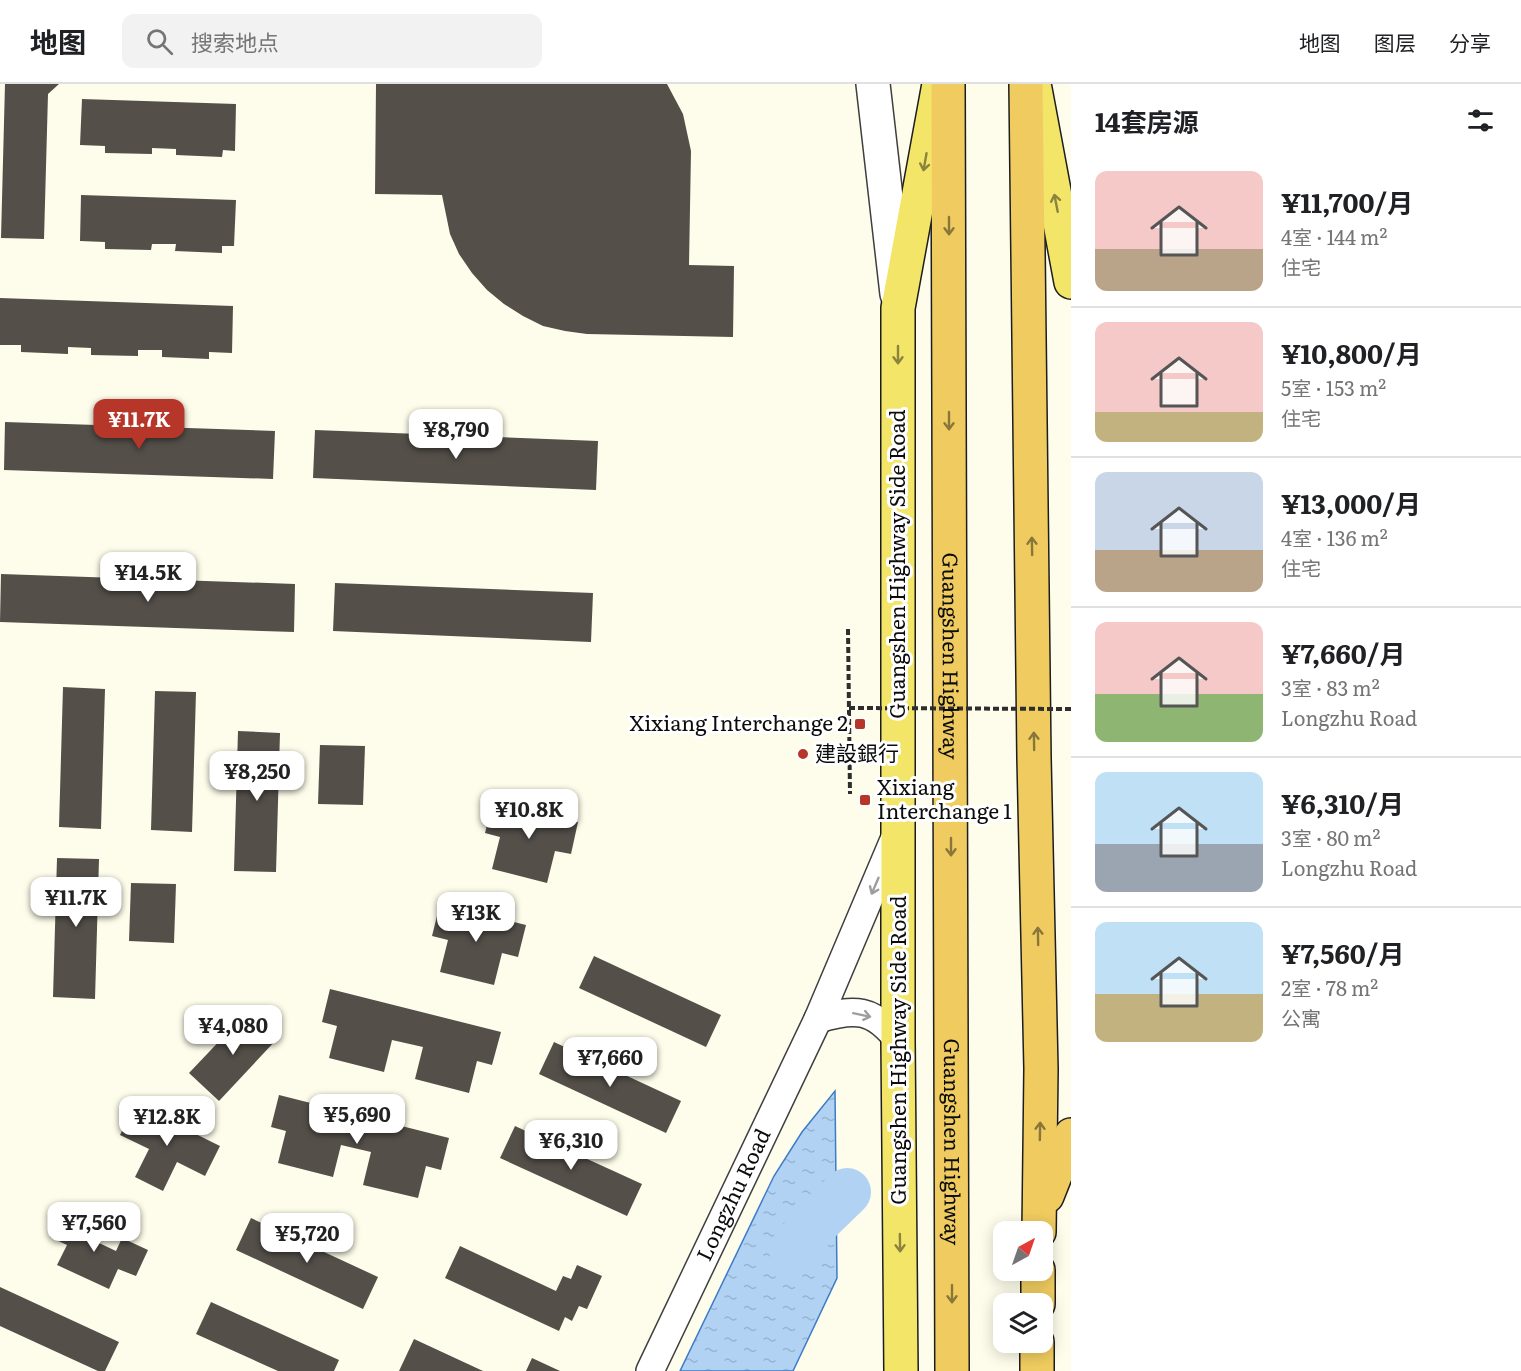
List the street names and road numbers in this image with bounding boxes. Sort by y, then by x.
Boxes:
street label: Guangshen Highway Side Road [880,409,911,719]
street label: Guangshen Highway [936,552,968,760]
street label: Guangshen Highway Side Road [881,895,912,1205]
street label: Guangshen Highway [938,1038,970,1246]
street label: Longzhu Road [687,1122,777,1265]

